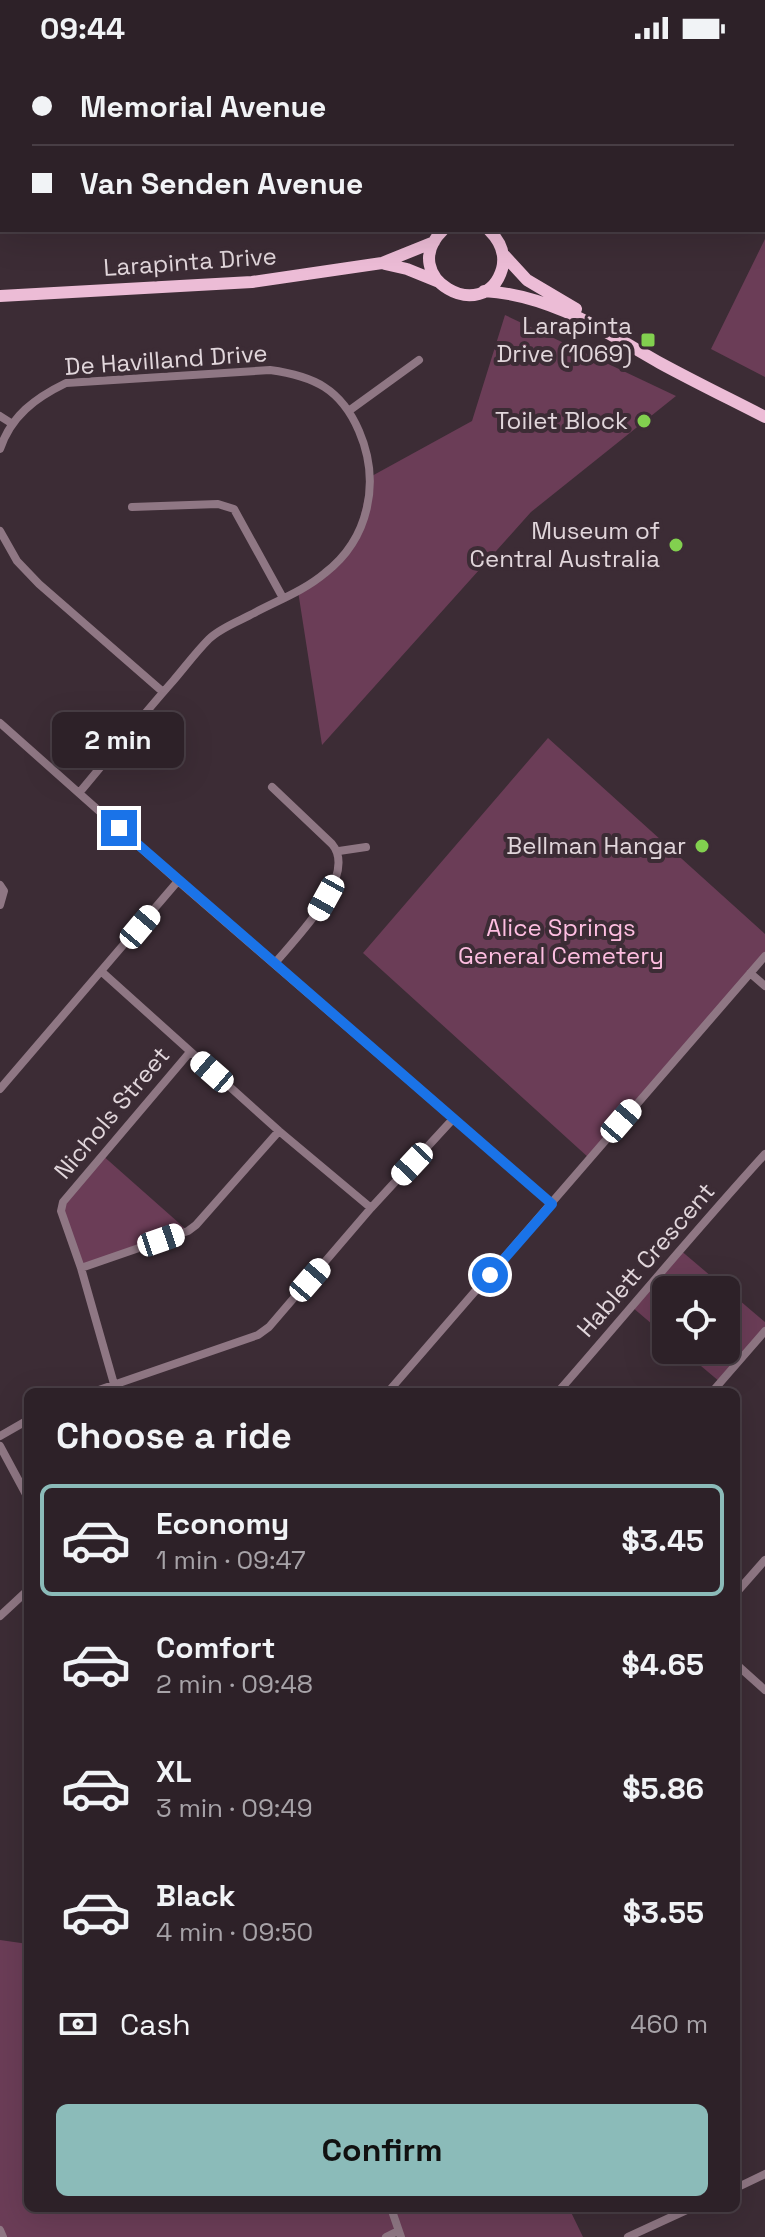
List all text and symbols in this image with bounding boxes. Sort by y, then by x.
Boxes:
text: 09:44 [40,9,125,48]
text: Memorial Avenue [80,87,326,126]
text: Van Senden Avenue [80,164,363,203]
street label: Larapinta Drive [102,240,278,283]
place label: Larapinta Drive (1069) [496,310,632,369]
marker: Larapinta Drive (1069) [639,331,657,349]
street label: De Havilland Drive [63,337,269,382]
place label: Toilet Block [495,405,628,436]
marker: Toilet Block [635,412,653,430]
place label: Museum of Central Australia [470,515,660,574]
marker: Museum of Central Australia [667,536,685,554]
callout: 2 min [53,712,185,768]
text: 2 min [84,723,152,757]
route end [101,810,137,846]
place label: Bellman Hangar [506,830,686,861]
marker: Bellman Hangar [693,837,711,855]
car [304,871,348,925]
car [115,901,165,953]
park label: Alice Springs General Cemetery [458,912,664,971]
street label: Nichols Street [47,1040,176,1185]
car [186,1047,238,1097]
car [596,1095,646,1147]
car [387,1138,437,1190]
street label: Hablett Crescent [570,1176,721,1343]
car [134,1221,188,1259]
car [285,1254,335,1306]
route start [472,1257,508,1293]
map controls [652,1276,740,1364]
button: locate [652,1276,740,1364]
text: Choose a ride [56,1413,292,1459]
icon: car [60,1504,132,1576]
text: Economy [156,1504,289,1543]
text: $3.45 [622,1521,704,1560]
text: 1 min · 09:47 [156,1543,306,1577]
icon: car [60,1628,132,1700]
text: Comfort [156,1628,275,1667]
text: $4.65 [622,1645,704,1684]
text: 2 min · 09:48 [156,1667,313,1701]
icon: car [60,1752,132,1824]
text: XL [156,1752,192,1791]
text: $5.86 [622,1769,704,1808]
text: 3 min · 09:49 [156,1791,313,1825]
icon: car [60,1876,132,1948]
text: Black [156,1876,235,1915]
text: $3.55 [623,1893,704,1932]
text: 4 min · 09:50 [156,1915,313,1949]
icon: cash [56,2002,100,2046]
text: Cash [120,2005,191,2044]
text: 460 m [630,2007,708,2041]
button: Confirm [56,2104,708,2196]

